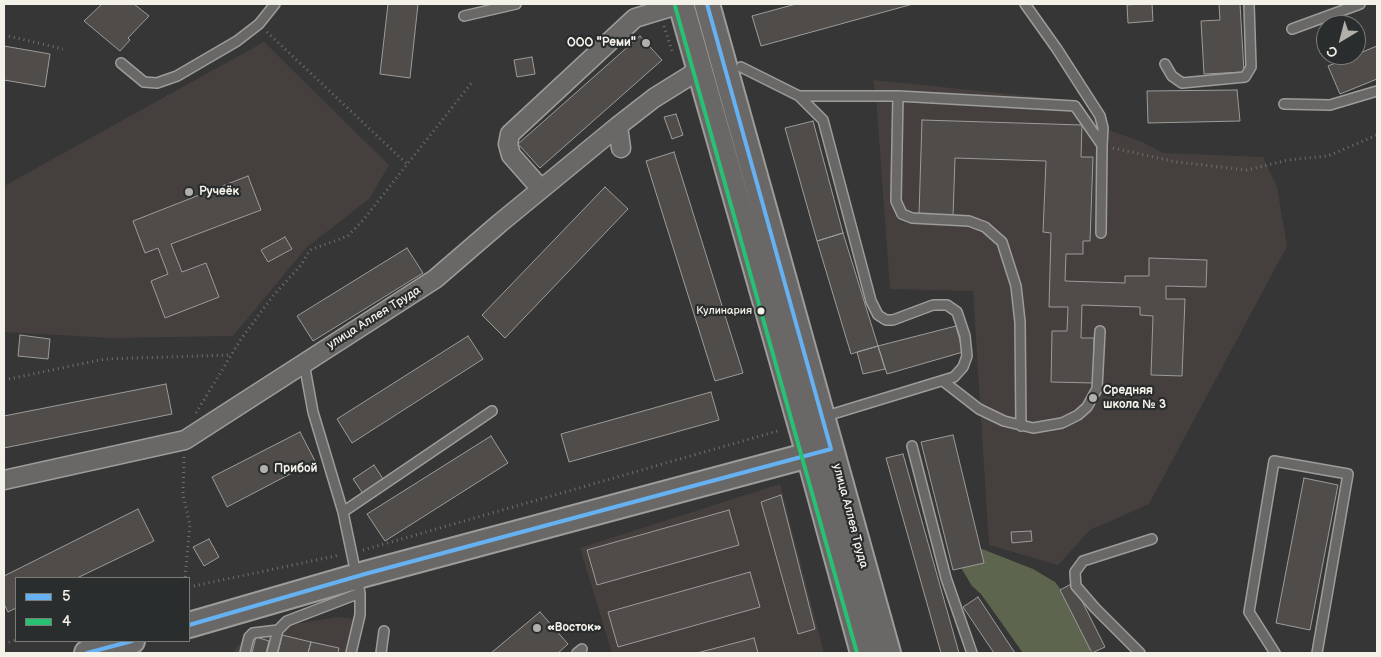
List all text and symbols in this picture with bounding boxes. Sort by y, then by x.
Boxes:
north arrow [1316,15,1366,65]
place label: ООО "Реми" [567,36,636,50]
marker: ООО "Реми" [640,37,652,49]
text: С [1323,42,1341,61]
place label: Ручеёк [199,185,239,199]
marker: Ручеёк [183,186,195,198]
street label: улица Аллея Труда [325,283,423,353]
place label: Кулинария [696,304,752,318]
marker: Кулинария [756,306,766,316]
place label: Средняя школа № 3 [1103,384,1166,412]
marker: Средняя школа № 3 [1087,392,1099,404]
place label: Прибой [274,462,318,476]
street label: улица Аллея Труда [829,462,871,570]
marker: Прибой [258,463,270,475]
legend [15,577,190,642]
text: 5 [62,587,71,606]
text: 4 [62,612,71,631]
place label: «Восток» [547,621,602,635]
marker: «Восток» [531,622,543,634]

